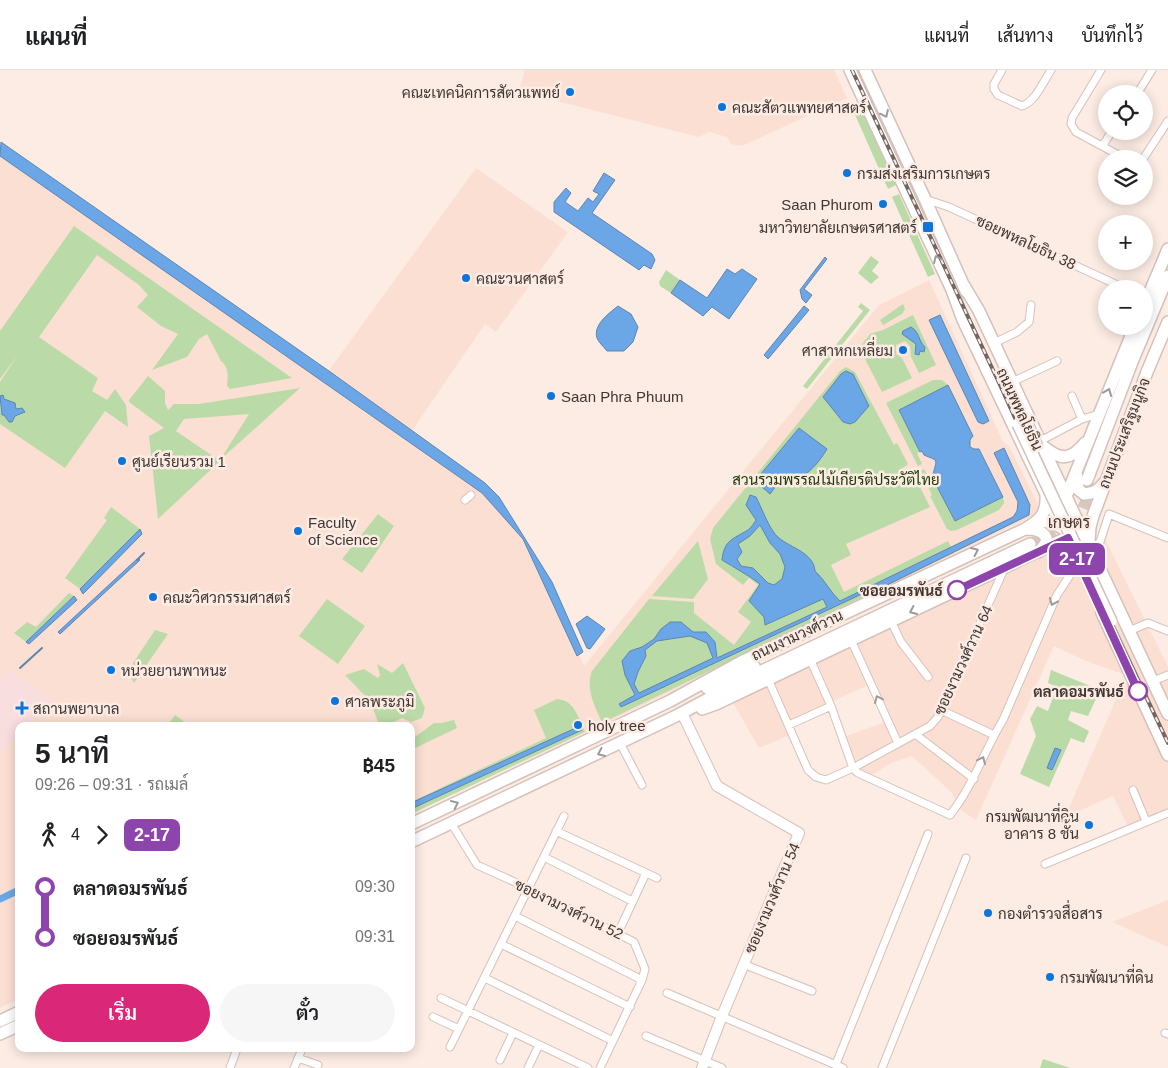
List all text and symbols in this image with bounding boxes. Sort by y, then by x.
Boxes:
text: แผนที่ [25,23,87,50]
text: แผนที่ [924,26,969,46]
text: เส้นทาง [997,26,1053,46]
text: บันทึกไว้ [1081,26,1143,46]
place label: คณะเทคนิคการสัตวแพทย์ [402,83,560,101]
map controls [1098,85,1153,335]
button: locate [1098,85,1153,140]
marker: คณะเทคนิคการสัตวแพทย์ [564,86,576,98]
place label: คณะสัตวแพทยศาสตร์ [732,98,866,116]
marker: คณะสัตวแพทยศาสตร์ [716,101,728,113]
one-way arrow [879,109,890,118]
button: layers [1098,150,1153,205]
place label: กรมส่งเสริมการเกษตร [857,164,990,182]
marker: กรมส่งเสริมการเกษตร [841,167,853,179]
place label: Saan Phurom [781,196,873,213]
marker: Saan Phurom [877,198,889,210]
street label: ซอยพหลโยธิน 38 [973,210,1079,273]
button: + [1098,215,1153,270]
place label: มหาวิทยาลัยเกษตรศาสตร์ [759,218,917,236]
marker: มหาวิทยาลัยเกษตรศาสตร์ [921,220,935,234]
one-way arrow [934,255,944,264]
place label: คณะวนศาสตร์ [476,269,564,287]
marker: คณะวนศาสตร์ [460,272,472,284]
button: − [1098,280,1153,335]
place label: ศาสาหกเหลี่ยม [802,336,893,359]
marker: ศาสาหกเหลี่ยม [897,344,909,356]
street label: ถนนพหลโยธิน [994,365,1047,453]
street label: ถนนประเสริฐมนูกิจ [1095,375,1155,492]
place label: Saan Phra Phuum [561,388,684,405]
one-way arrow [1102,388,1112,396]
marker: Saan Phra Phuum [545,390,557,402]
place label: ศูนย์เรียนรวม 1 [132,452,226,472]
marker: ศูนย์เรียนรวม 1 [116,455,128,467]
park label: สวนรวมพรรณไม้เกียรติประวัติไทย [732,470,940,488]
place label: Faculty of Science [308,514,378,548]
district label: เกษตร [1048,514,1090,531]
marker: Faculty of Science [292,525,304,537]
line badge: 2-17 [1042,543,1112,575]
one-way arrow [970,547,979,557]
text: 2-17 [1059,549,1095,569]
marker: ซอยอมรพันธ์ [947,580,967,600]
place label: ซอยอมรพันธ์ [860,581,944,599]
place label: คณะวิศวกรรมศาสตร์ [163,588,291,606]
marker: คณะวิศวกรรมศาสตร์ [147,591,159,603]
one-way arrow [1049,597,1060,606]
street label: ซอยงามวงศ์วาน 64 [929,602,996,717]
one-way arrow [909,604,918,615]
street label: ถนนงามวงศ์วาน [748,605,846,664]
place label: หน่วยยานพาหนะ [121,661,227,679]
marker: หน่วยยานพาหนะ [105,664,117,676]
marker: ตลาดอมรพันธ์ [1128,681,1148,701]
place label: ตลาดอมรพันธ์ [1033,682,1125,700]
place label: ศาลพระภูมิ [345,693,415,712]
marker: ศาลพระภูมิ [329,695,341,707]
one-way arrow [874,695,884,704]
place label: สถานพยาบาล [33,700,120,717]
marker: สถานพยาบาล [15,701,29,715]
place label: holy tree [588,717,646,734]
marker: holy tree [572,719,584,731]
text: 5 นาที [35,738,109,769]
one-way arrow [597,746,606,757]
text: ฿45 [362,755,395,776]
one-way arrow [976,756,987,765]
text: 09:26 – 09:31 · รถเมล์ [35,776,188,793]
one-way arrow [450,799,459,810]
place label: กรมพัฒนาที่ดิน อาคาร 8 ชั้น [986,802,1079,842]
marker: กรมพัฒนาที่ดิน อาคาร 8 ชั้น [1083,819,1095,831]
icon: walk [35,821,63,849]
icon: forward [88,821,116,849]
text: 2-17 [134,825,170,845]
text: 4 [71,826,80,843]
street label: ซอยงามวงศ์วาน 54 [740,840,803,956]
street label: ซอยงามวงศ์วาน 52 [512,874,627,943]
text: ตลาดอมรพันธ์ [73,878,188,899]
text: 09:30 [355,878,395,895]
place label: กองตำรวจสื่อสาร [998,899,1103,922]
marker: กองตำรวจสื่อสาร [982,907,994,919]
text: ซอยอมรพันธ์ [73,928,179,949]
text: 09:31 [355,928,395,945]
place label: กรมพัฒนาที่ดิน [1060,963,1154,986]
marker: กรมพัฒนาที่ดิน [1044,971,1056,983]
button: เริ่ม [35,984,210,1042]
button: ตั๋ว [220,984,395,1042]

